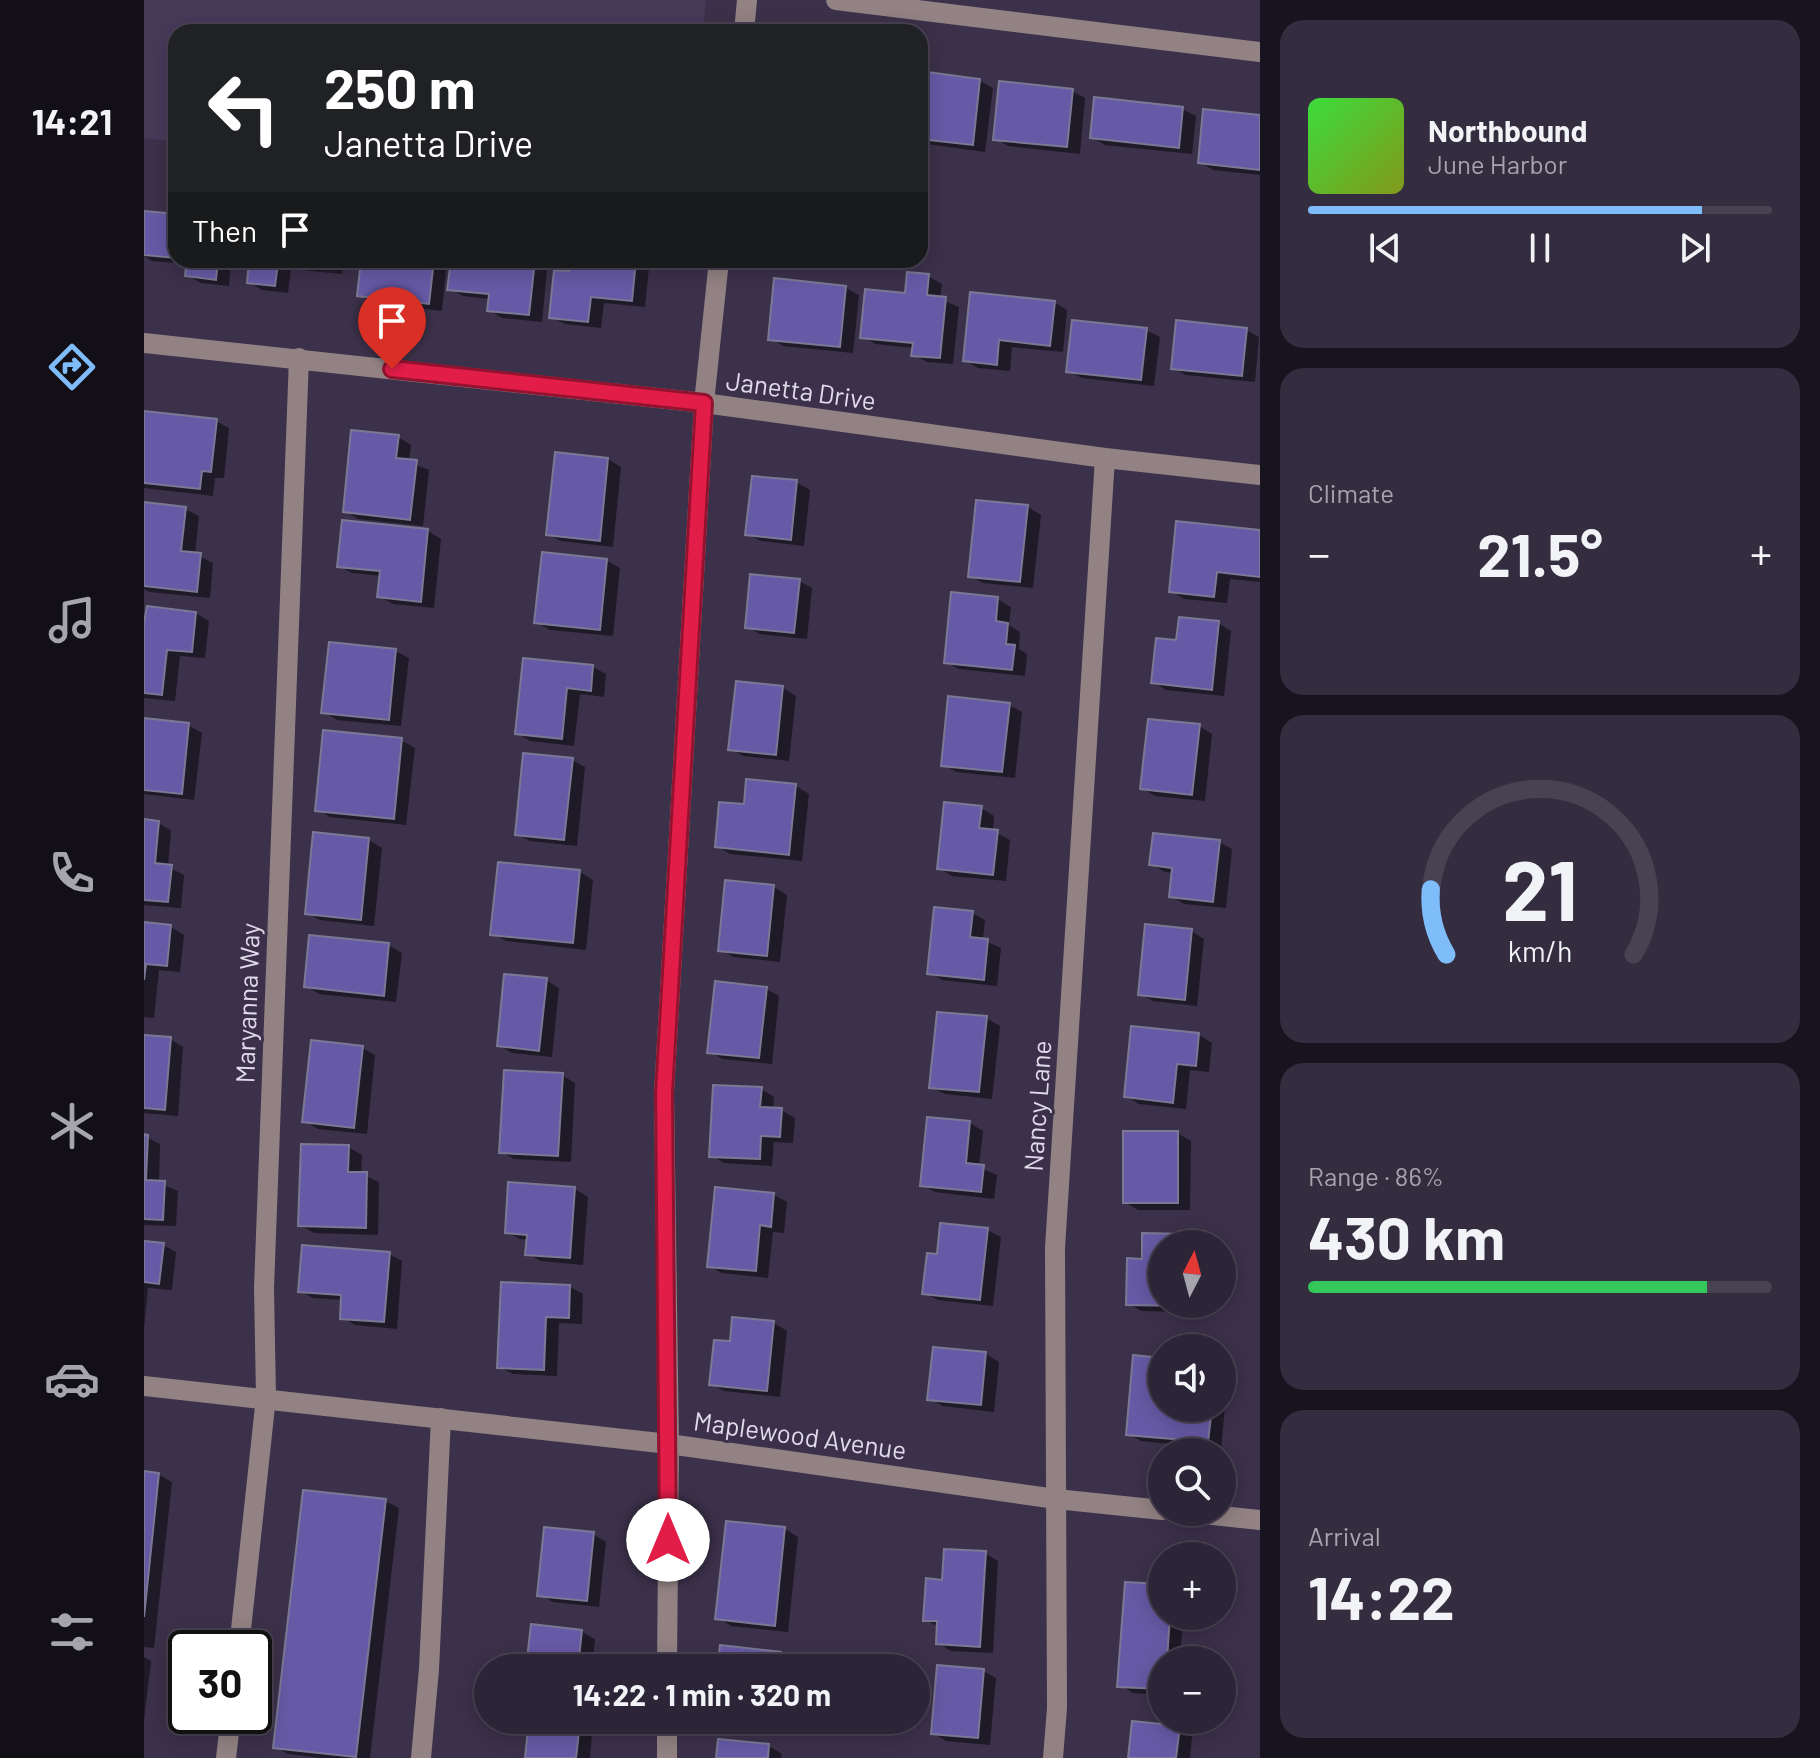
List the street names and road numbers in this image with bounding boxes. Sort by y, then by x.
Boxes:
street label: Janetta Drive [724,364,878,415]
street label: Maryanna Way [228,922,265,1084]
street label: Nancy Lane [1016,1039,1057,1172]
street label: Maplewood Avenue [692,1404,909,1465]

